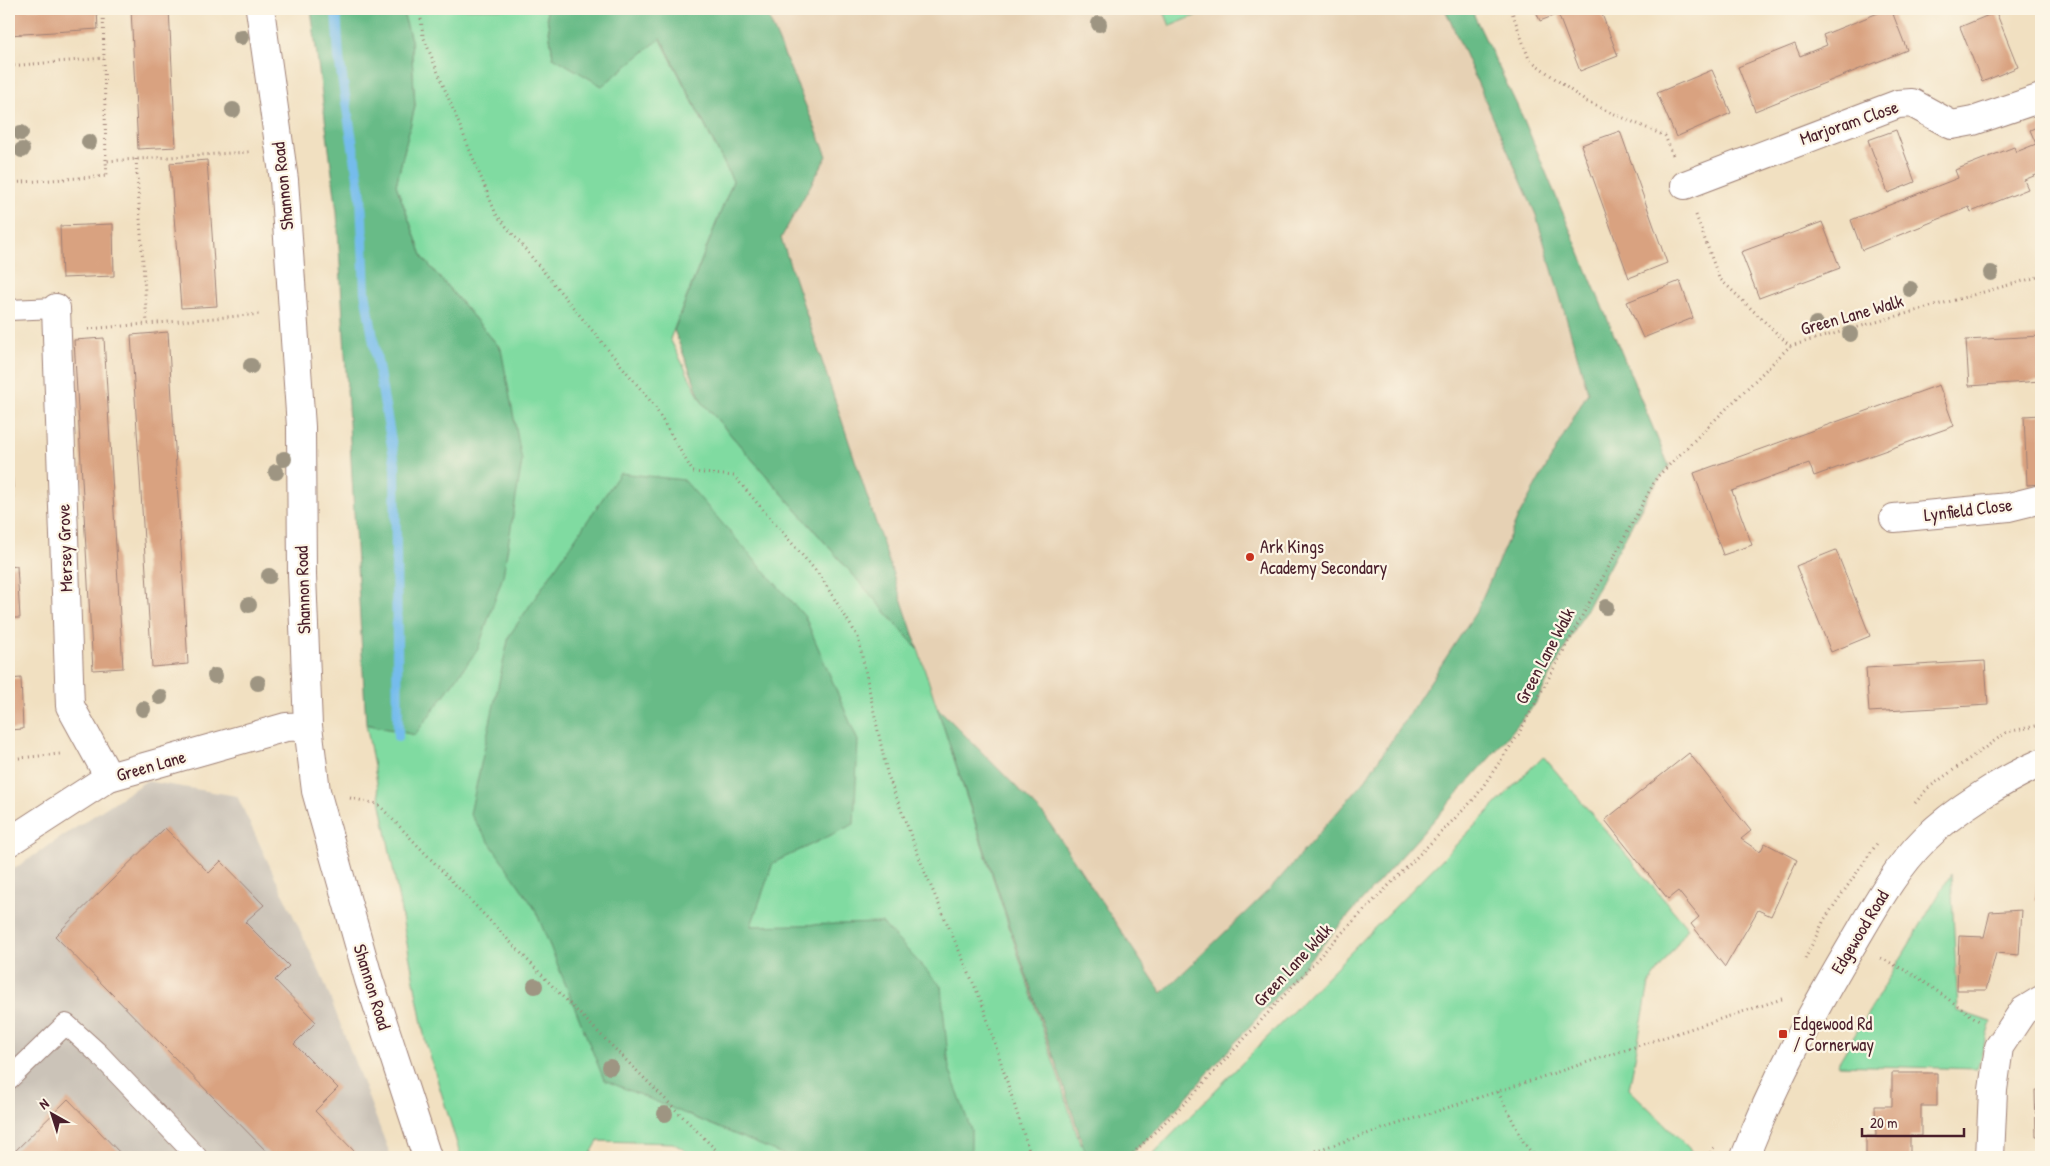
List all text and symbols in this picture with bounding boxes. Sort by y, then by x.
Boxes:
street label: Marjoram Close [1796,94,1901,151]
street label: Shannon Road [265,141,300,231]
street label: Green Lane Walk [1798,288,1907,341]
street label: Lynfield Close [1922,492,2014,527]
street label: Mersey Grove [50,504,79,592]
place label: Ark Kings Academy Secondary [1260,534,1388,580]
street label: Shannon Road [288,546,317,635]
marker: Ark Kings Academy Secondary [1244,551,1256,563]
street label: Green Lane Walk [1509,603,1581,708]
street label: Green Lane [113,744,189,787]
street label: Edgewood Road [1825,885,1894,978]
street label: Green Lane Walk [1247,917,1338,1012]
street label: Shannon Road [348,941,397,1033]
place label: Edgewood Rd / Cornerway [1793,1011,1874,1057]
marker: Edgewood Rd / Cornerway [1777,1028,1789,1040]
north arrow [28,1088,78,1138]
text: N [35,1093,53,1113]
scale bar [1862,1106,1965,1138]
text: 20 m [1870,1112,1897,1133]

